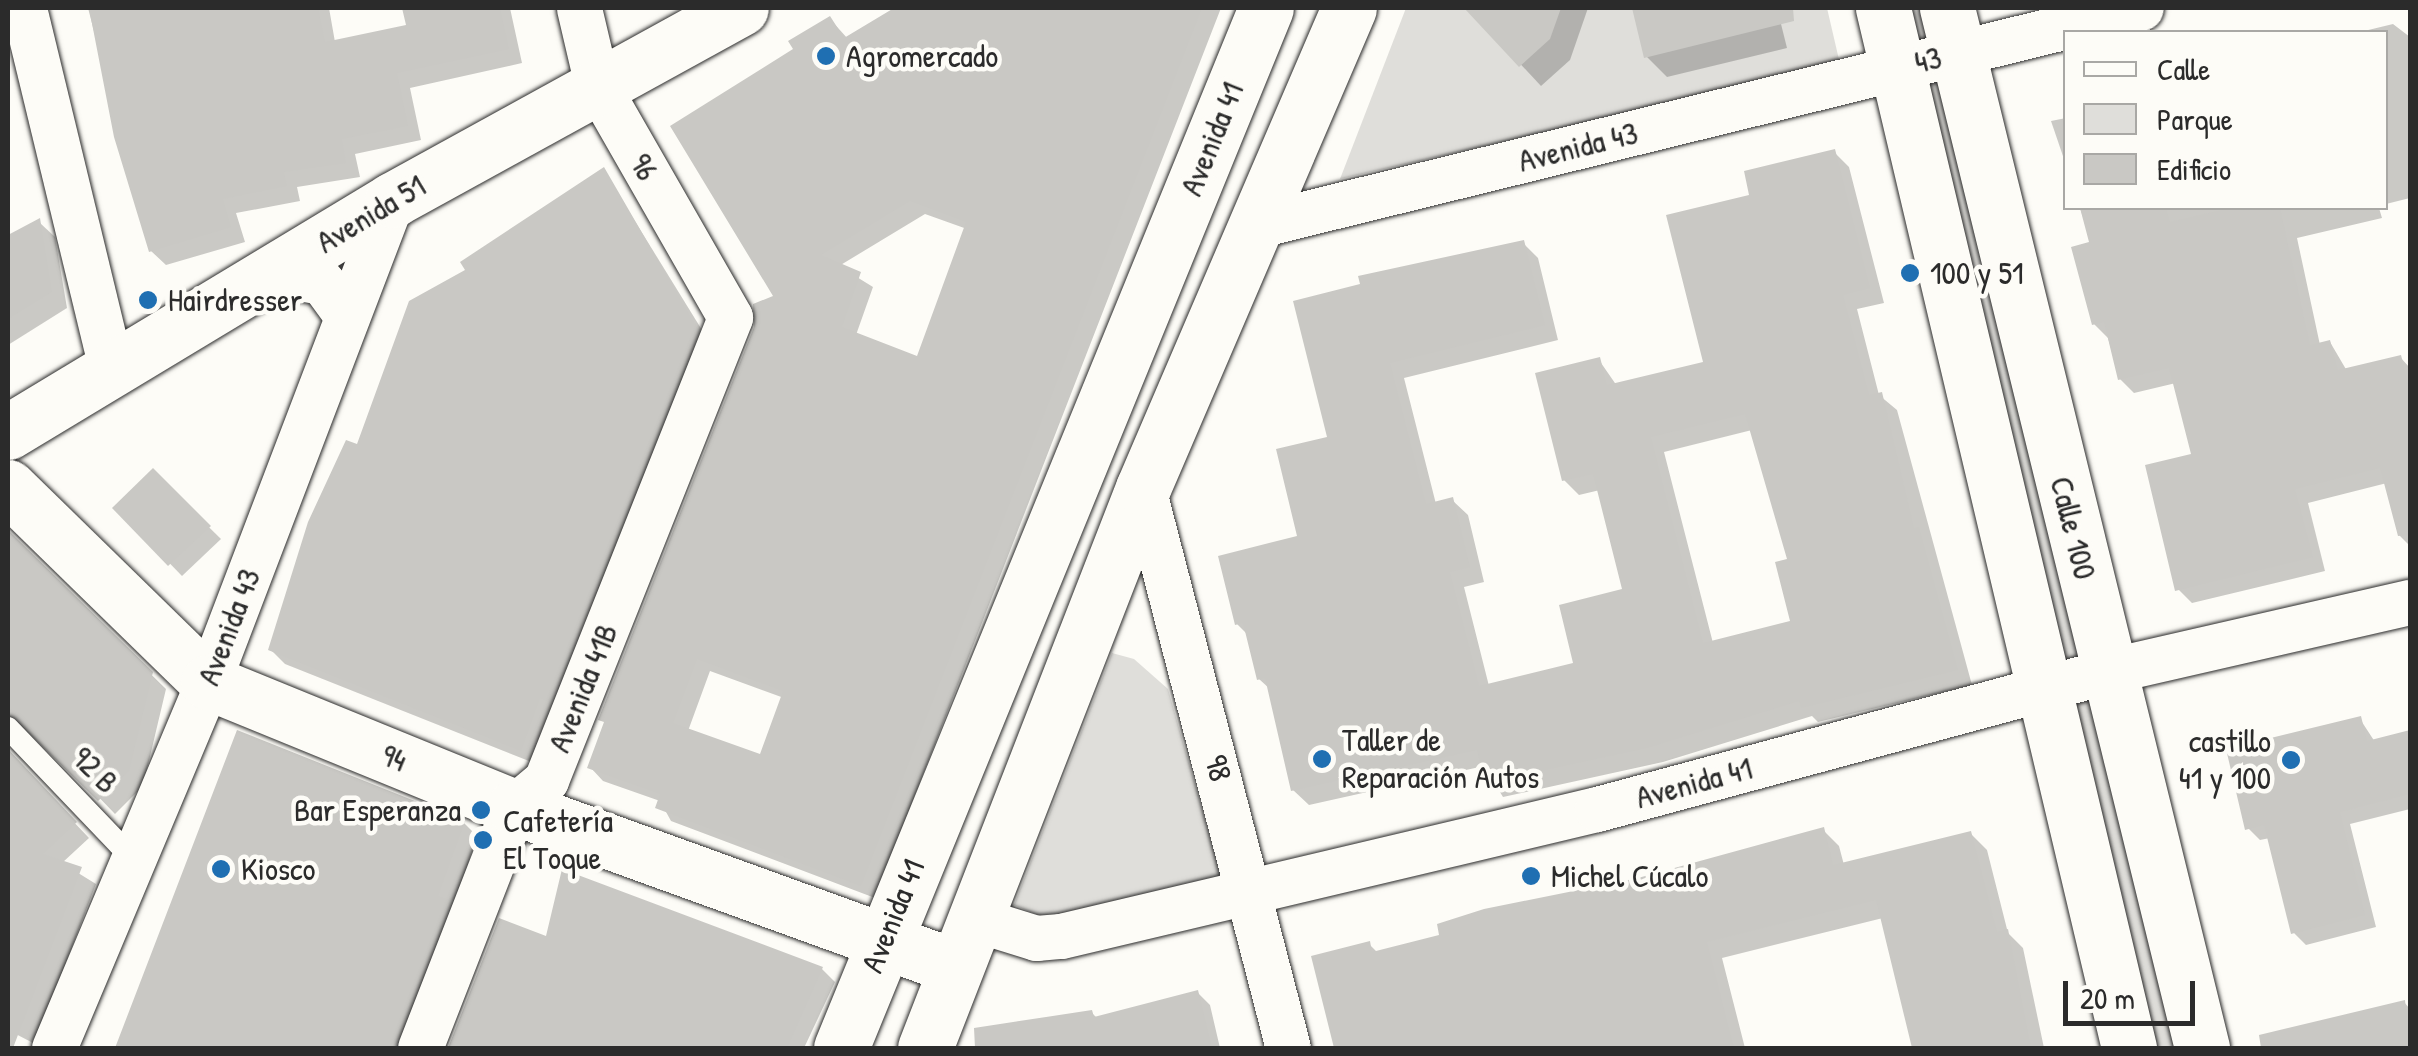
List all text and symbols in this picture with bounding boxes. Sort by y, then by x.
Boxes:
legend [2063,30,2388,210]
place label: Agromercado [846,37,998,75]
street label: 43 [1910,38,1946,82]
marker: Agromercado [815,45,837,67]
text: Calle [2157,49,2210,89]
street label: Avenida 41 [1172,77,1252,201]
text: Parque [2157,99,2233,139]
street label: Avenida 43 [1514,114,1642,180]
street label: 96 [621,147,667,187]
text: Edificio [2157,149,2231,189]
street label: Avenida 51 [310,167,432,261]
place label: 100 y 51 [1930,254,2024,292]
marker: 100 y 51 [1899,262,1921,284]
place label: Hairdresser [168,281,302,319]
marker: Hairdresser [137,289,159,311]
street label: Calle 100 [2042,473,2104,583]
street label: Avenida 43 [189,563,269,691]
street label: Avenida 41B [540,618,626,758]
place label: Taller de Reparación Autos [1342,722,1539,797]
place label: castillo 41 y 100 [2179,723,2271,798]
street label: 94 [376,736,412,780]
street label: 92 B [64,739,126,801]
marker: Taller de Reparación Autos [1311,748,1333,770]
street label: Avenida 41 [1632,749,1756,817]
marker: castillo 41 y 100 [2280,749,2302,771]
street label: 98 [1196,751,1240,785]
place label: Bar Esperanza [294,791,461,829]
marker: Bar Esperanza [470,799,492,821]
place label: Cafetería El Toque [503,803,613,878]
marker: Cafetería El Toque [472,829,494,851]
place label: Kiosco [241,850,315,888]
street label: Avenida 41 [853,854,933,978]
place label: Michel Cúcalo [1551,857,1708,895]
marker: Kiosco [210,858,232,880]
marker: Michel Cúcalo [1520,865,1542,887]
scale bar [2068,961,2200,1023]
text: 20 m [2080,978,2135,1018]

